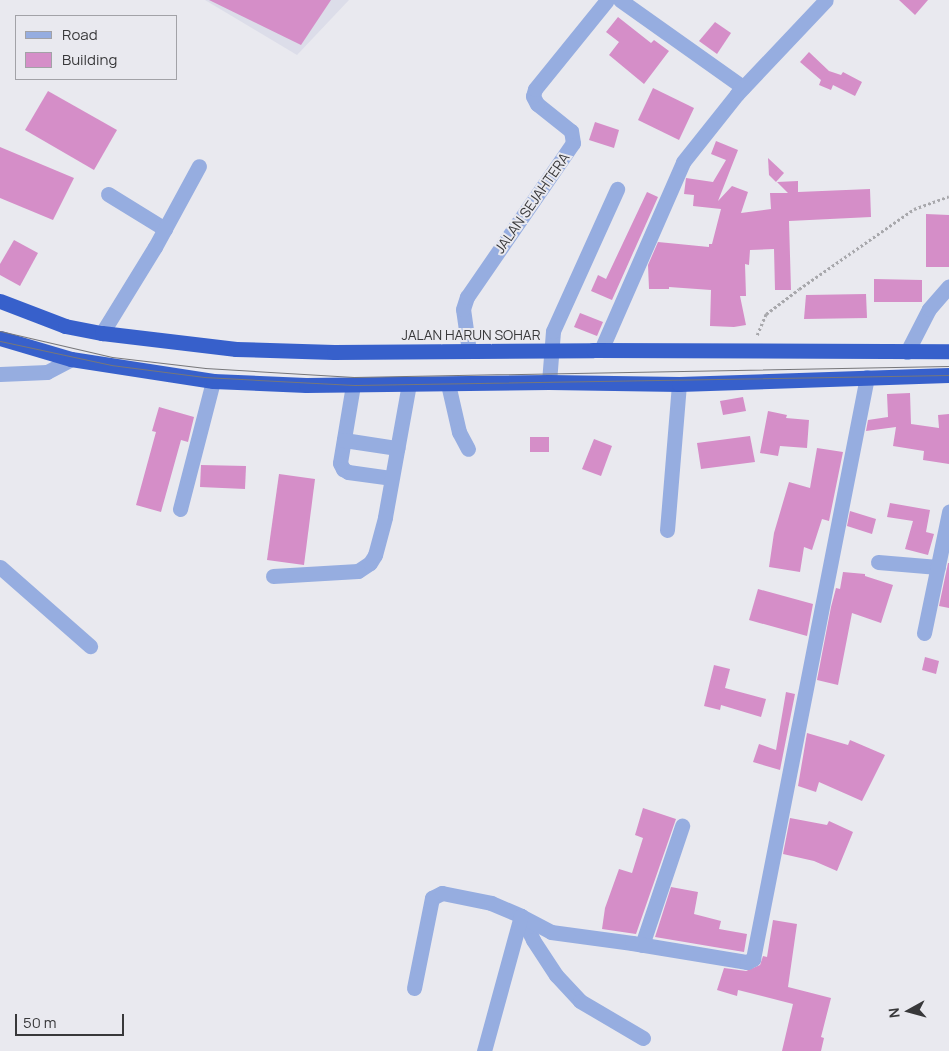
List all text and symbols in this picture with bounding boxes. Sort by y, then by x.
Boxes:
legend [15,15,178,80]
text: Road [62,24,98,45]
text: Building [62,49,117,70]
street label: JALAN SEJAHTERA [491,150,573,256]
street label: JALAN HARUN SOHAR [401,327,541,343]
north arrow [884,986,934,1036]
scale bar [18,1004,126,1036]
text: N [884,1007,904,1019]
text: 50 m [23,1012,57,1033]

